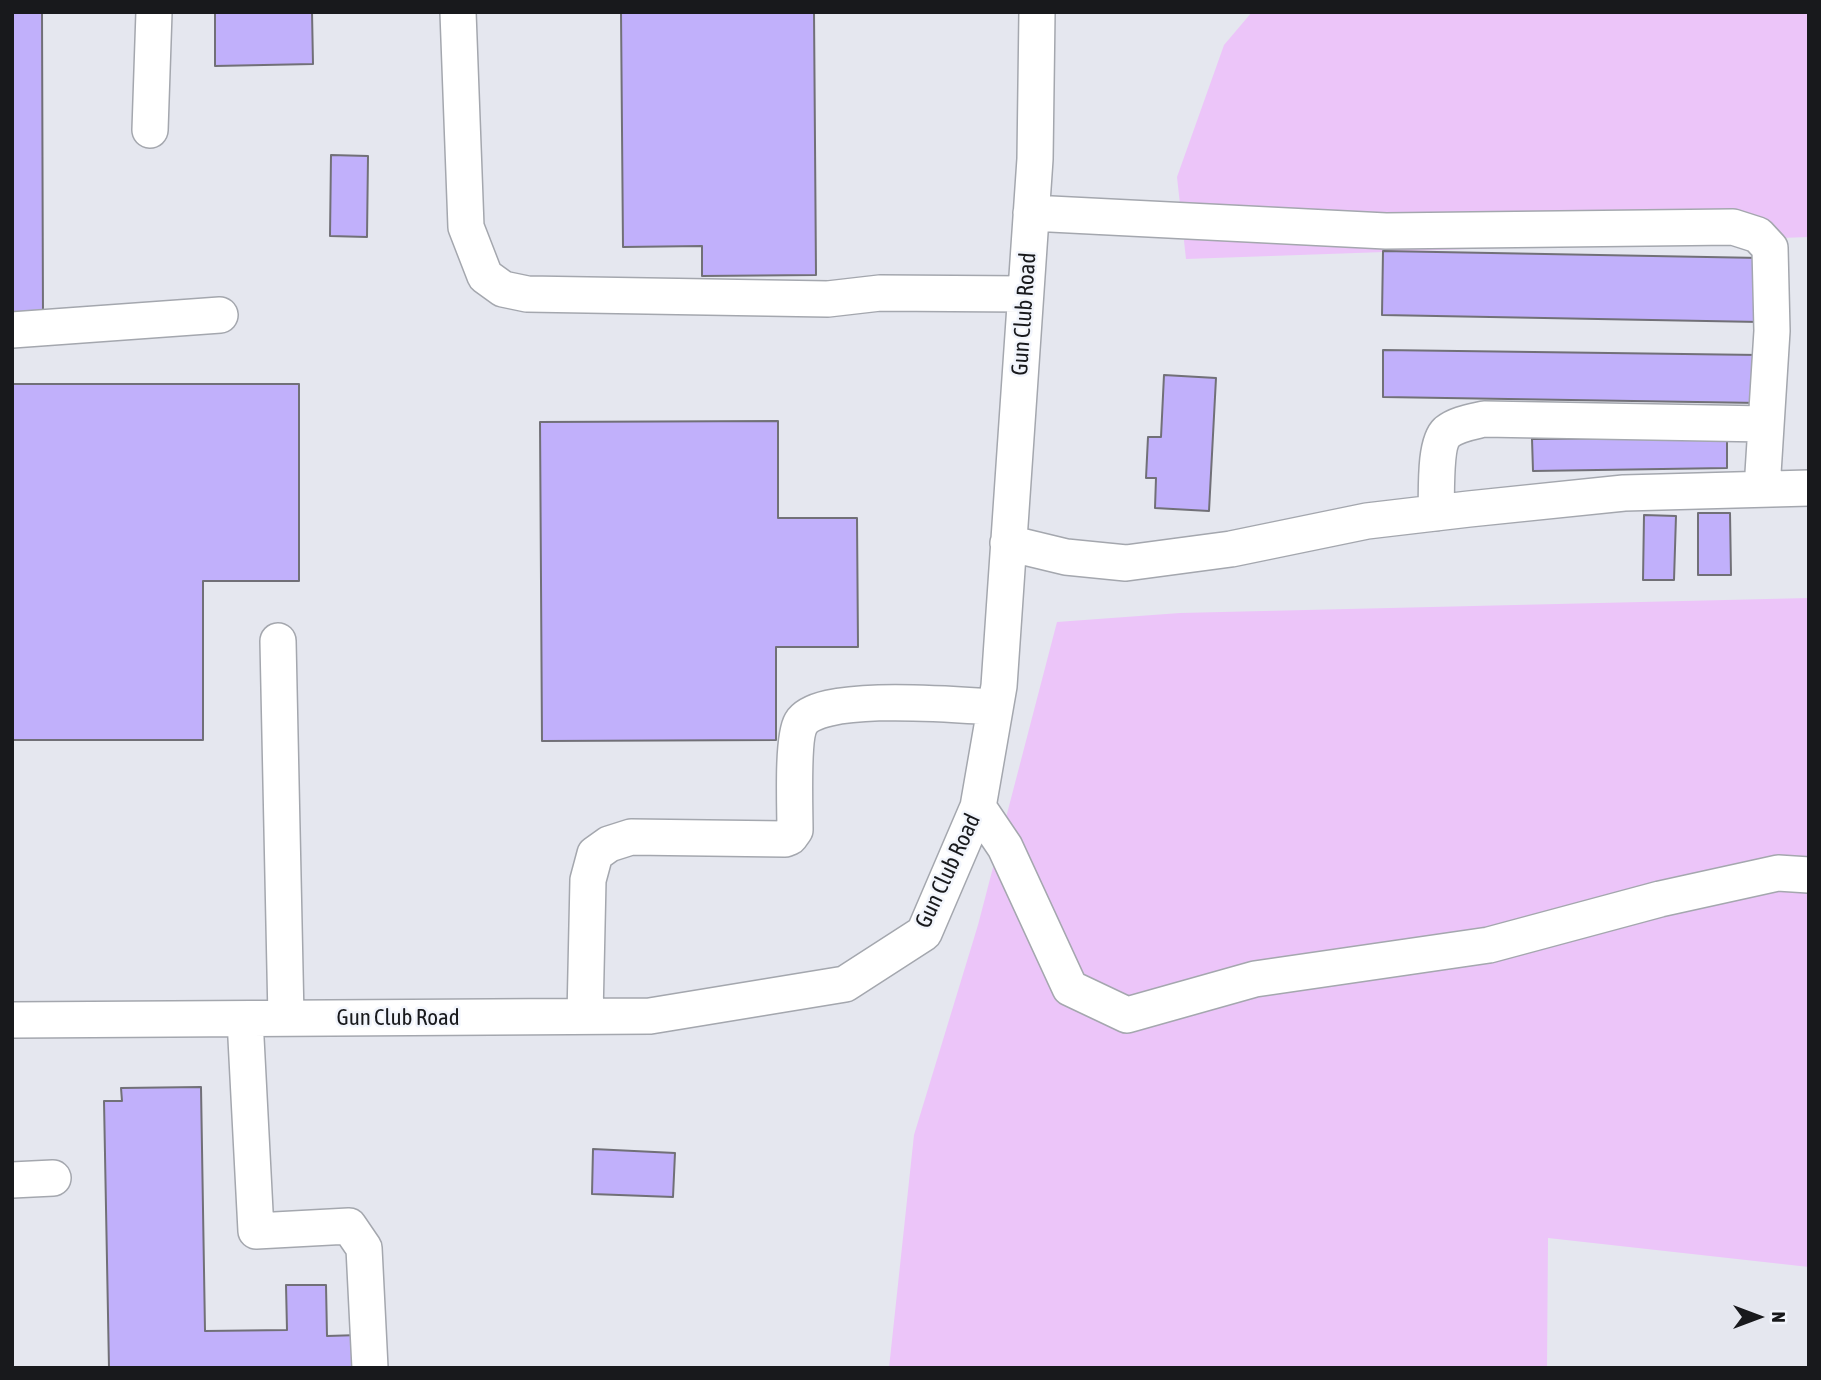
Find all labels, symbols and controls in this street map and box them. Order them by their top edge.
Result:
street label: Gun Club Road [1006,252,1042,376]
street label: Gun Club Road [909,809,987,933]
street label: Gun Club Road [336,1004,460,1032]
north arrow [1723,1282,1793,1352]
text: N [1768,1311,1790,1323]

